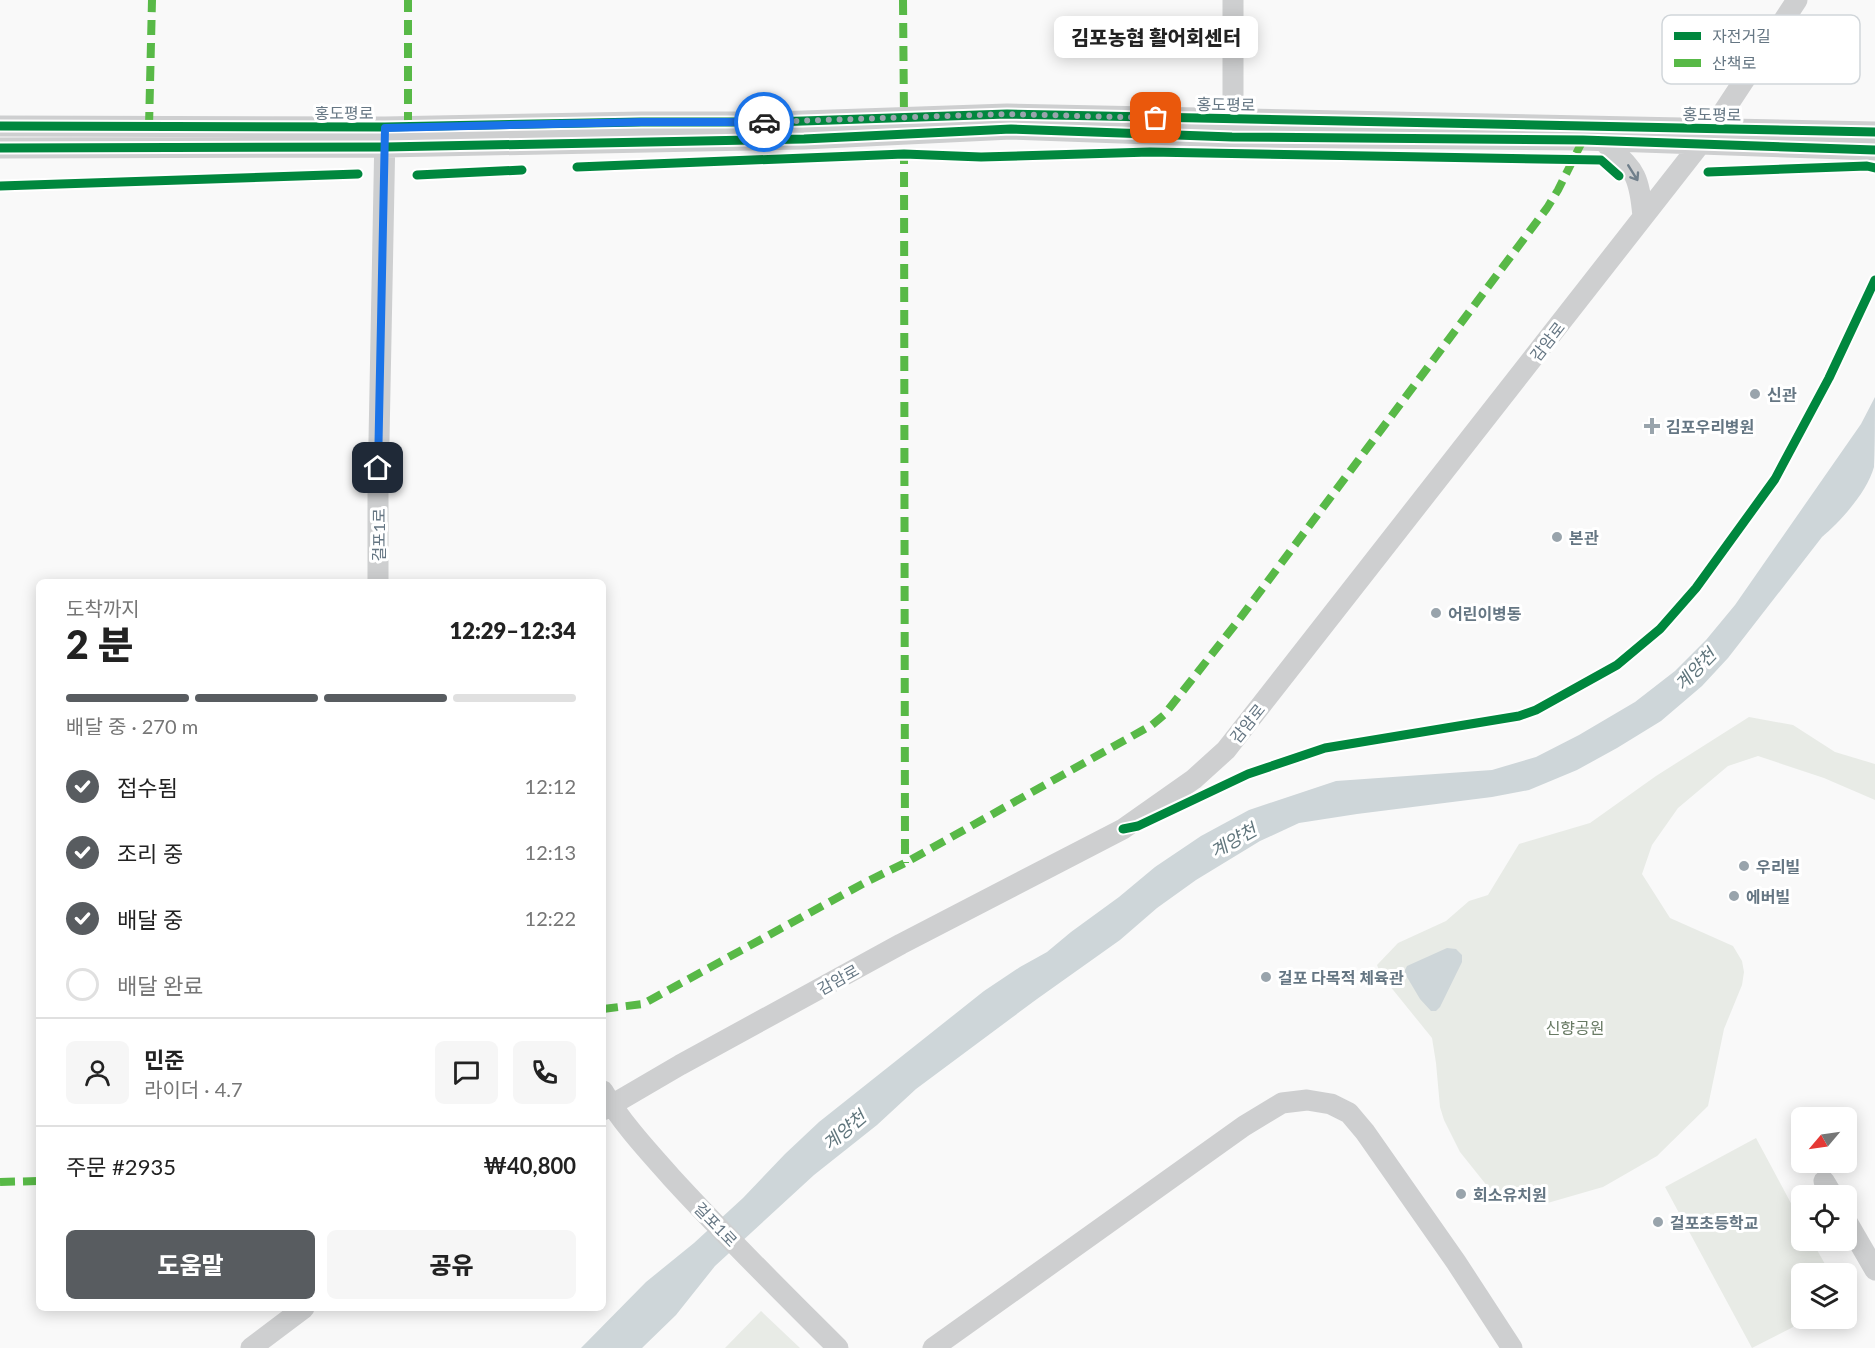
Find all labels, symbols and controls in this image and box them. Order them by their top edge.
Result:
legend [1662,15,1860,84]
callout: 김포농협 활어회센터 [1054,16,1258,58]
text: 김포농협 활어회센터 [1071,25,1241,49]
text: 자전거길 [1712,26,1771,45]
text: 산책로 [1712,53,1756,72]
courier [734,92,794,152]
pin [1130,92,1181,143]
street label: 홍도평로 [1196,94,1256,114]
icon: bag [1139,101,1172,134]
street label: 홍도평로 [315,103,374,122]
street label: 홍도평로 [1682,104,1742,124]
icon: car [748,106,781,139]
one-way arrow [1627,164,1639,181]
street label: 감암로 [1526,318,1568,364]
place label: 신관 [1767,385,1797,404]
marker: 신관 [1748,387,1762,401]
marker: 김포우리병원 [1643,417,1661,435]
place label: 김포우리병원 [1666,417,1754,436]
pin [352,442,403,493]
icon: home [361,451,394,484]
street label: 걸포1로 [369,508,388,562]
place label: 본관 [1569,528,1599,547]
marker: 본관 [1550,530,1564,544]
text: 도착까지 [66,596,140,620]
place label: 어린이병동 [1448,604,1522,623]
marker: 어린이병동 [1429,606,1443,620]
text: 12:29–12:34 [450,617,576,644]
text: 2 분 [66,621,134,667]
water label: 계양천 [1670,642,1722,695]
street label: 감암로 [1226,700,1268,746]
text: 배달 중 · 270 m [66,714,198,738]
icon: check [66,770,99,803]
text: 접수됨 [117,774,178,801]
text: 12:12 [525,774,576,798]
water label: 계양천 [1206,817,1262,862]
icon: check [66,836,99,869]
text: 조리 중 [117,840,183,867]
text: 12:13 [525,840,576,864]
place label: 우리빌 [1756,857,1800,876]
marker: 우리빌 [1737,859,1751,873]
place label: 에버빌 [1746,887,1790,906]
marker: 에버빌 [1727,889,1741,903]
icon: check [66,902,99,935]
text: 배달 중 [117,906,183,933]
text: 12:22 [525,906,576,930]
street label: 감암로 [814,960,862,998]
place label: 걸포 다목적 체육관 [1278,968,1404,987]
marker: 걸포 다목적 체육관 [1259,970,1273,984]
text: 배달 완료 [117,972,204,999]
park label: 신향공원 [1546,1018,1604,1037]
button: person [66,1041,129,1104]
button: chat [435,1041,498,1104]
button: phone [513,1041,576,1104]
text: 민준 [144,1046,184,1073]
text: 라이더 · 4.7 [144,1077,243,1101]
water label: 계양천 [818,1104,872,1154]
north arrow [1791,1107,1857,1173]
map controls [1791,1107,1857,1329]
text: ₩40,800 [483,1152,576,1179]
text: 주문 #2935 [66,1153,176,1180]
place label: 회소유치원 [1473,1185,1547,1204]
button: locate [1791,1185,1857,1251]
marker: 회소유치원 [1454,1187,1468,1201]
street label: 걸포1로 [691,1198,742,1250]
place label: 걸포초등학교 [1670,1213,1759,1232]
marker: 걸포초등학교 [1651,1215,1665,1229]
button: 도움말 [66,1230,315,1299]
button: 공유 [327,1230,576,1299]
button: layers [1791,1263,1857,1329]

